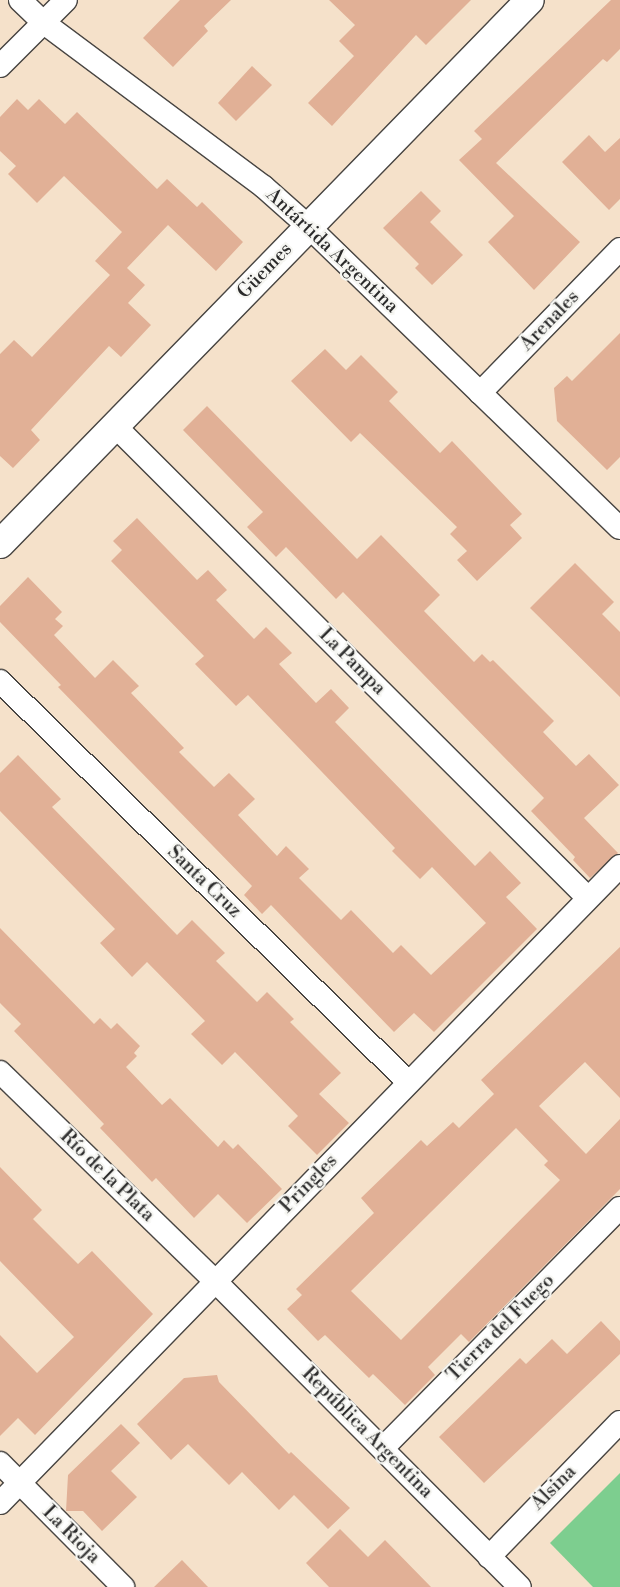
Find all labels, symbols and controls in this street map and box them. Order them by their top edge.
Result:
street label: Antártida Argentina [261,184,403,318]
street label: Güemes [233,238,297,304]
street label: Arenales [516,286,584,356]
street label: La Pampa [314,624,390,700]
street label: Santa Cruz [162,841,246,923]
street label: Río de la Plata [55,1125,159,1227]
street label: Pringles [276,1150,342,1218]
street label: Tierra del Fuego [443,1270,559,1386]
street label: República Argentina [297,1363,437,1503]
street label: Alsina [527,1461,581,1515]
street label: La Rioja [37,1501,105,1569]

